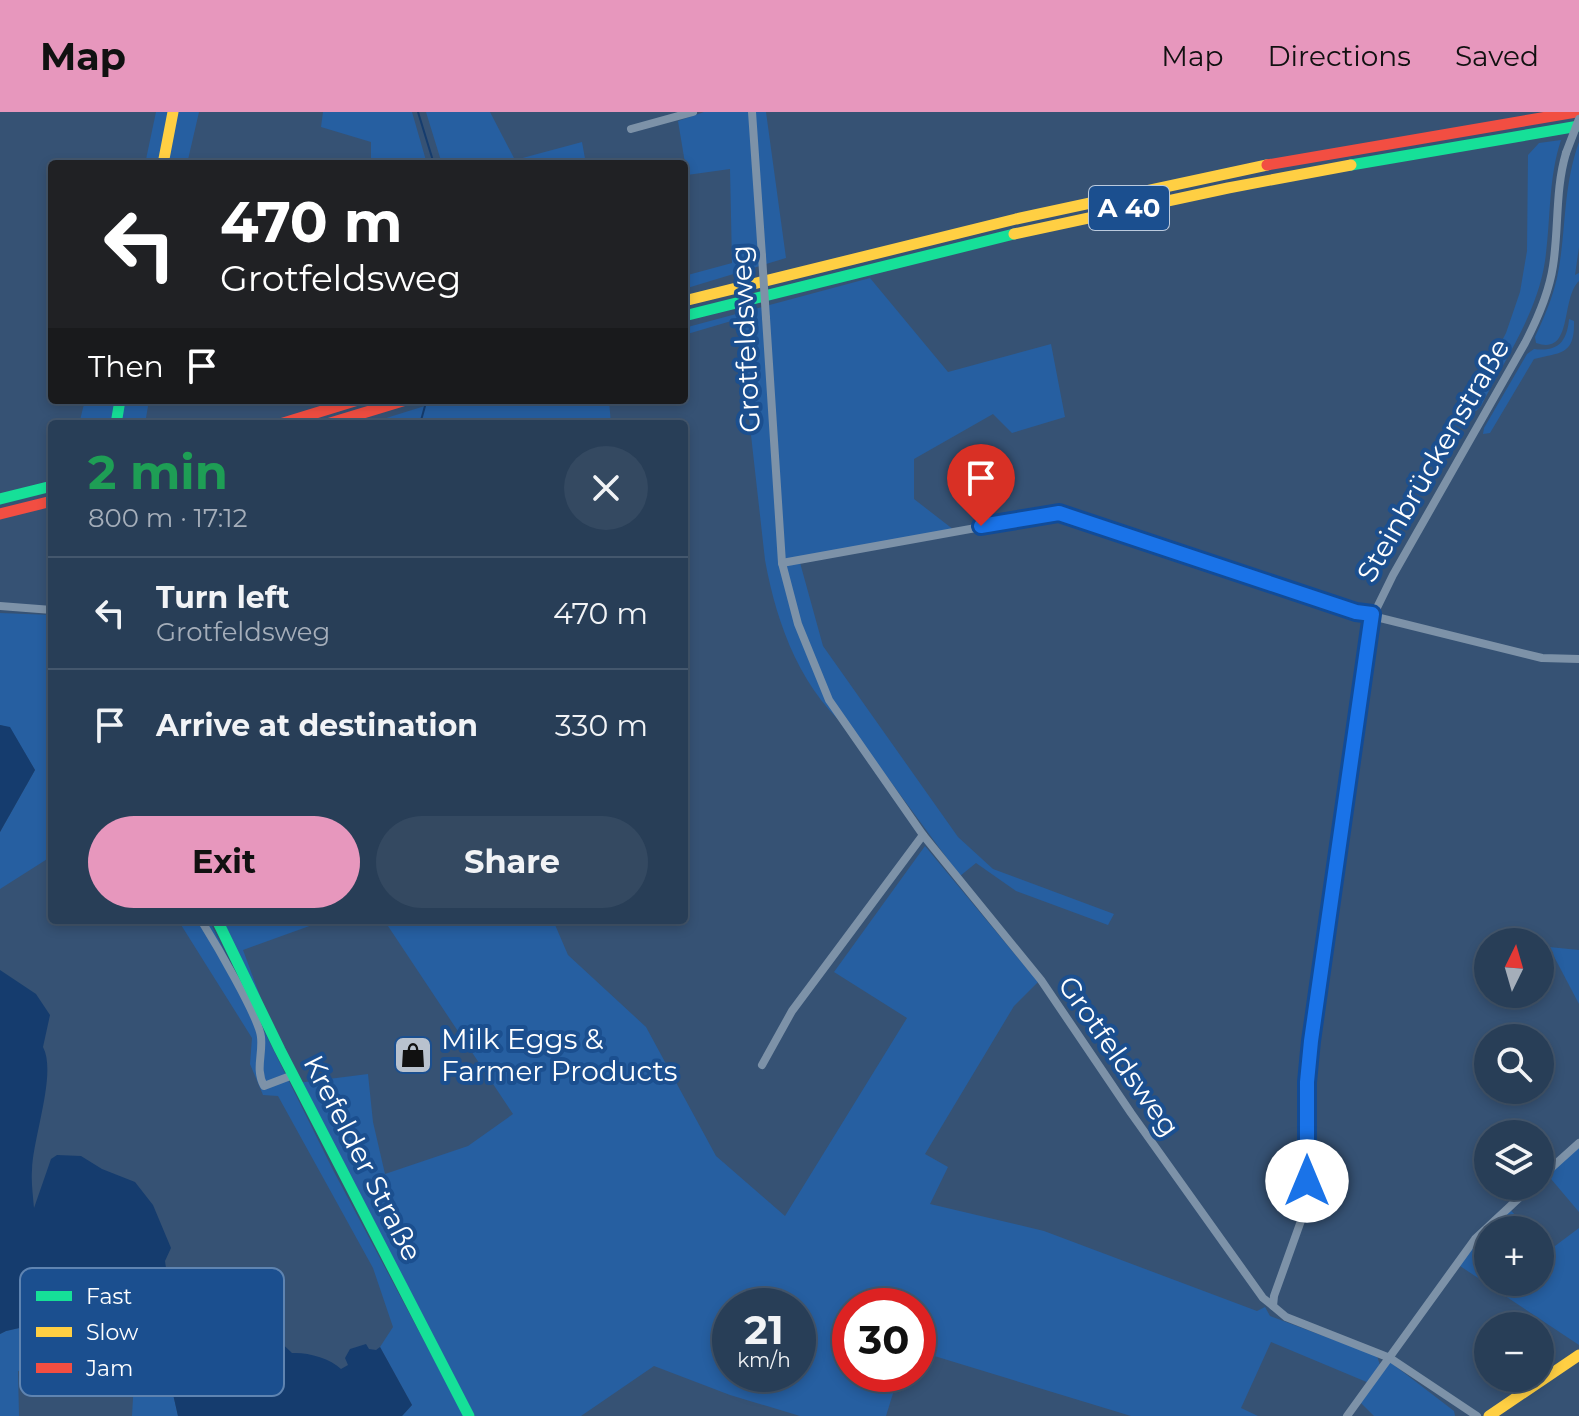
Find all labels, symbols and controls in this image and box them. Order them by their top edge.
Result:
text: Map [40,33,126,80]
text: Map [1161,39,1223,73]
text: Directions [1267,39,1411,73]
text: Saved [1455,39,1539,73]
road number: A 40 [1089,186,1169,230]
text: 470 m [220,188,402,256]
icon: left [88,192,192,296]
street label: Grotfeldsweg [723,244,767,434]
text: Grotfeldsweg [220,256,461,300]
street label: Steinbrückenstraße [1349,332,1517,588]
icon: arrive [180,344,224,388]
text: Then [88,348,164,385]
text: 2 min [88,443,228,501]
pin [947,444,1015,526]
button: close [564,446,648,530]
icon: arrive [959,456,1003,500]
text: 800 m · 17:12 [88,502,247,534]
text: Turn left [156,579,289,616]
icon: left [88,591,132,635]
text: 470 m [553,595,648,632]
text: Grotfeldsweg [156,616,330,648]
icon: arrive [88,703,132,747]
text: Arrive at destination [156,707,478,744]
text: 330 m [555,707,648,744]
button: Exit [88,816,360,908]
button: Share [376,816,648,908]
north arrow [1474,928,1554,1008]
map controls [1474,928,1554,1392]
street label: Grotfeldsweg [1051,969,1187,1143]
place label: Milk Eggs & Farmer Products [441,1022,678,1088]
button: search [1474,1024,1554,1104]
shop icon: Milk Eggs & Farmer Products [392,1034,434,1076]
street label: Krefelder Straße [296,1049,430,1267]
button: layers [1474,1120,1554,1200]
position arrow [1265,1139,1349,1223]
button: + [1474,1216,1554,1296]
legend [20,1268,284,1396]
text: Fast [86,1283,132,1310]
speed limit sign: 30 [832,1288,936,1392]
text: 21 [744,1305,784,1354]
button: − [1474,1312,1554,1392]
text: Slow [86,1319,139,1346]
text: km/h [737,1348,791,1372]
text: Jam [85,1355,133,1382]

